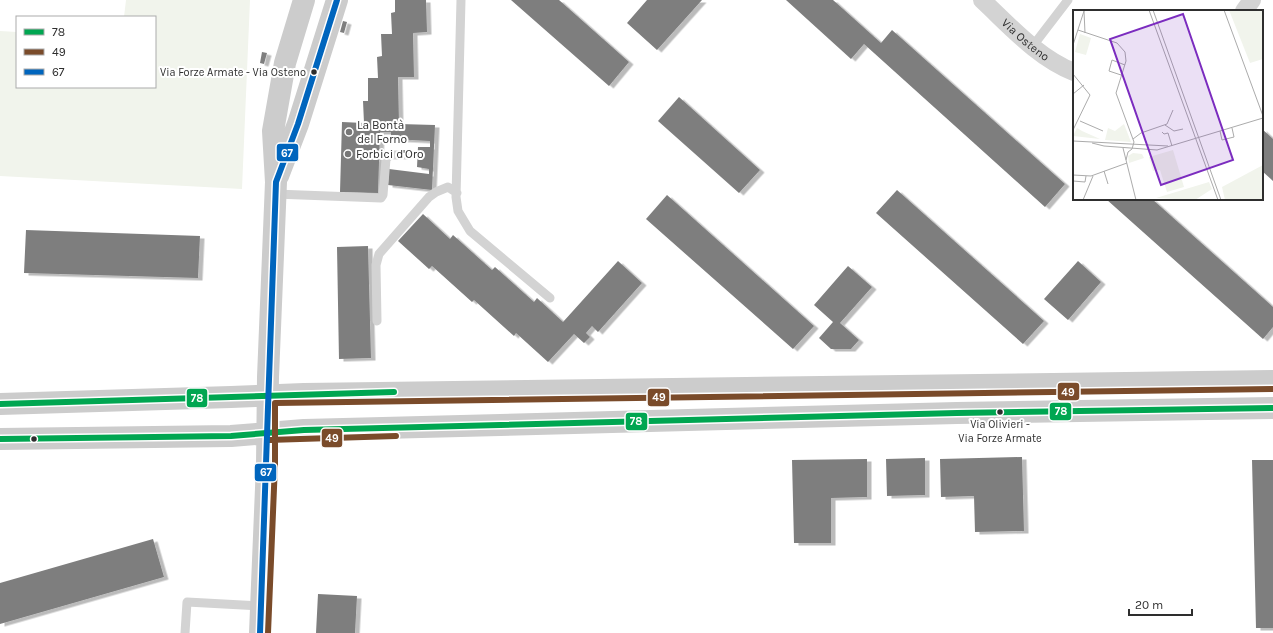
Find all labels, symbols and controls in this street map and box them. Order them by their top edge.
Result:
inset map [1073,10,1263,200]
legend [16,16,156,88]
street label: Via Osteno [999,16,1052,64]
text: 78 [52,25,65,39]
text: 49 [52,45,66,59]
text: 67 [52,65,65,79]
place label: Via Forze Armate - Via Osteno [160,66,306,79]
marker: Via Forze Armate - Via Osteno [309,67,319,77]
place label: La Bontà del Forno [357,118,407,146]
marker: La Bontà del Forno [344,127,354,137]
line badge: 67 [276,143,299,162]
text: 67 [281,147,294,160]
place label: Forbici d'Oro [356,147,424,161]
marker: Forbici d'Oro [343,149,353,159]
line badge: 49 [1057,382,1080,401]
text: 49 [1061,386,1075,399]
line badge: 78 [186,388,208,408]
line badge: 49 [647,388,670,407]
text: 49 [652,391,666,404]
text: 78 [191,392,203,405]
line badge: 78 [1049,402,1072,421]
text: 78 [1055,405,1067,418]
marker: Via Olivieri - Via Forze Armate [995,407,1005,417]
line badge: 78 [625,412,648,431]
text: 78 [630,415,642,428]
place label: Via Olivieri - Via Forze Armate [958,418,1042,445]
line badge: 49 [321,428,343,448]
text: 49 [325,432,339,445]
unlabelled marker [29,434,39,444]
line badge: 67 [254,463,277,482]
text: 67 [260,466,273,479]
scale bar [1129,591,1192,617]
text: 20 m [1135,598,1163,612]

